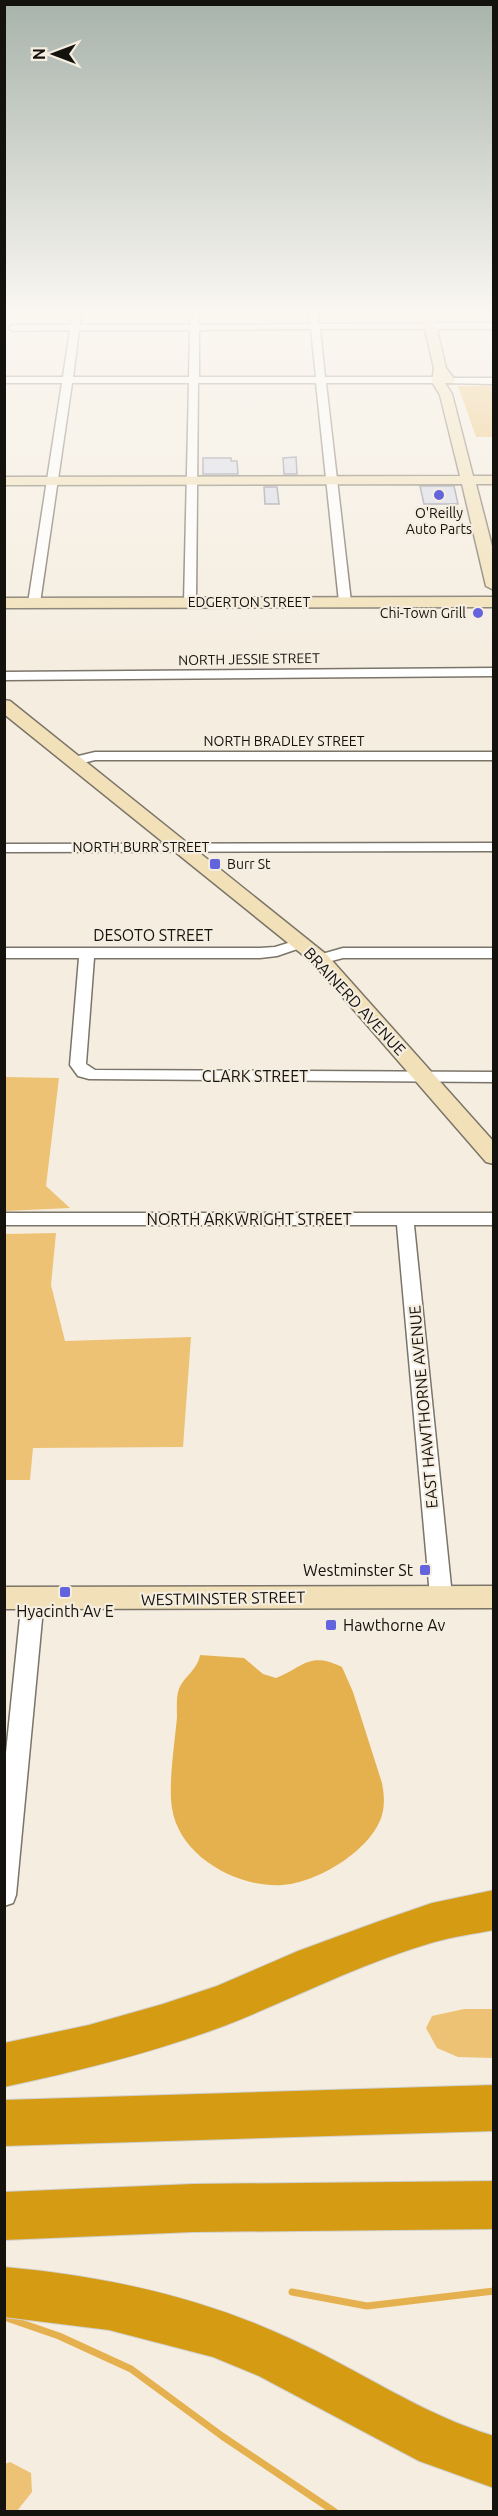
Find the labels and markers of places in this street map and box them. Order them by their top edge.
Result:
marker: O'Reilly Auto Parts [432,488,446,502]
place label: O'Reilly Auto Parts [406,505,472,537]
place label: Chi-Town Grill [380,605,466,621]
marker: Chi-Town Grill [471,606,485,620]
place label: Burr St [227,856,271,872]
marker: Burr St [208,857,222,871]
place label: Westminster St [303,1561,414,1579]
marker: Westminster St [418,1563,432,1577]
marker: Hyacinth Av E [58,1585,72,1599]
place label: Hyacinth Av E [16,1602,114,1620]
place label: Hawthorne Av [343,1616,445,1634]
marker: Hawthorne Av [324,1618,338,1632]

